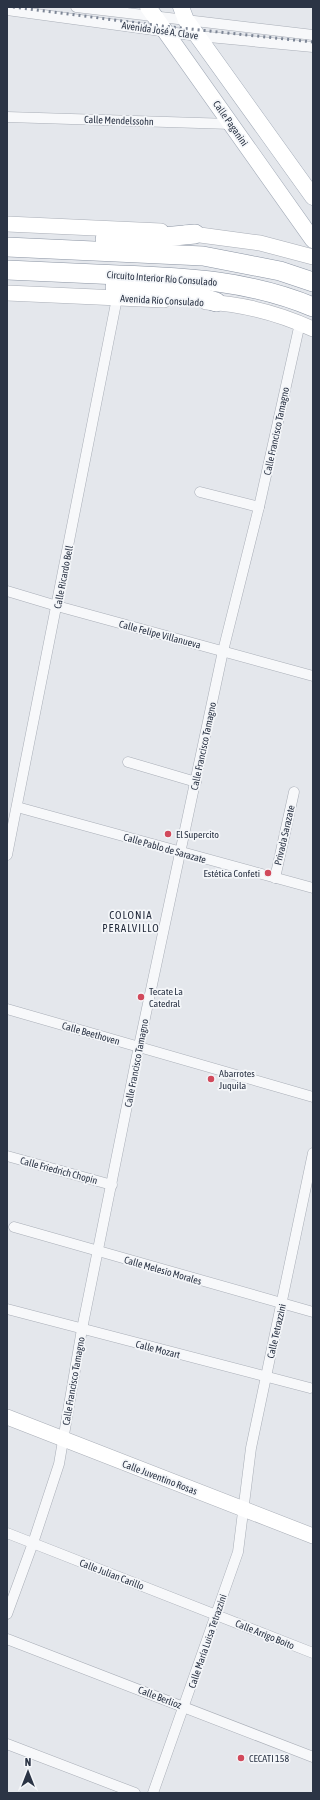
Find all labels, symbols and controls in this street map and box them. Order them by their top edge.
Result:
street label: Avenida José A. Clave [121,20,199,41]
street label: Calle Paganini [211,99,250,148]
street label: Calle Mendelssohn [84,114,154,127]
street label: Circuito Interior Río Consulado [106,269,218,288]
street label: Avenida Río Consulado [120,293,204,308]
street label: Calle Francisco Tamagno [262,386,291,476]
street label: Calle Ricardo Bell [52,544,75,610]
street label: Calle Felipe Villanueva [118,618,202,651]
street label: Calle Francisco Tamagno [189,701,218,791]
street label: Privada Sarazate [272,804,297,866]
marker: El Supercito [163,829,173,839]
place label: El Supercito [176,829,219,840]
street label: Calle Pablo de Sarazate [122,831,208,866]
place label: Estética Confeti [203,868,260,879]
marker: Estética Confeti [263,868,273,878]
district label: COLONIA PERALVILLO [102,909,160,934]
place label: Tecate La Catedral [149,986,183,1009]
marker: Tecate La Catedral [136,992,146,1002]
street label: Calle Francisco Tamagno [123,1018,151,1108]
street label: Calle Beethoven [61,1020,121,1047]
place label: Abarrotes Juquila [219,1068,255,1091]
marker: Abarrotes Juquila [206,1074,216,1084]
street label: Calle Friedrich Chopin [19,1155,99,1186]
street label: Calle Melesio Morales [123,1254,203,1287]
street label: Calle Tetrazzini [265,1303,288,1359]
street label: Calle Francisco Tamagno [60,1336,87,1426]
street label: Calle Mozart [134,1339,181,1360]
street label: Calle Juventino Rosas [121,1458,199,1497]
street label: Calle Julian Carillo [78,1557,146,1592]
street label: Calle María Luisa Tetrazzini [186,1593,229,1690]
street label: Calle Arrigo Boito [234,1618,296,1651]
street label: Calle Berlioz [137,1684,183,1711]
north arrow [8,1752,48,1792]
marker: CECATI 158 [236,1753,246,1763]
place label: CECATI 158 [249,1753,289,1764]
text: N [25,1756,31,1768]

